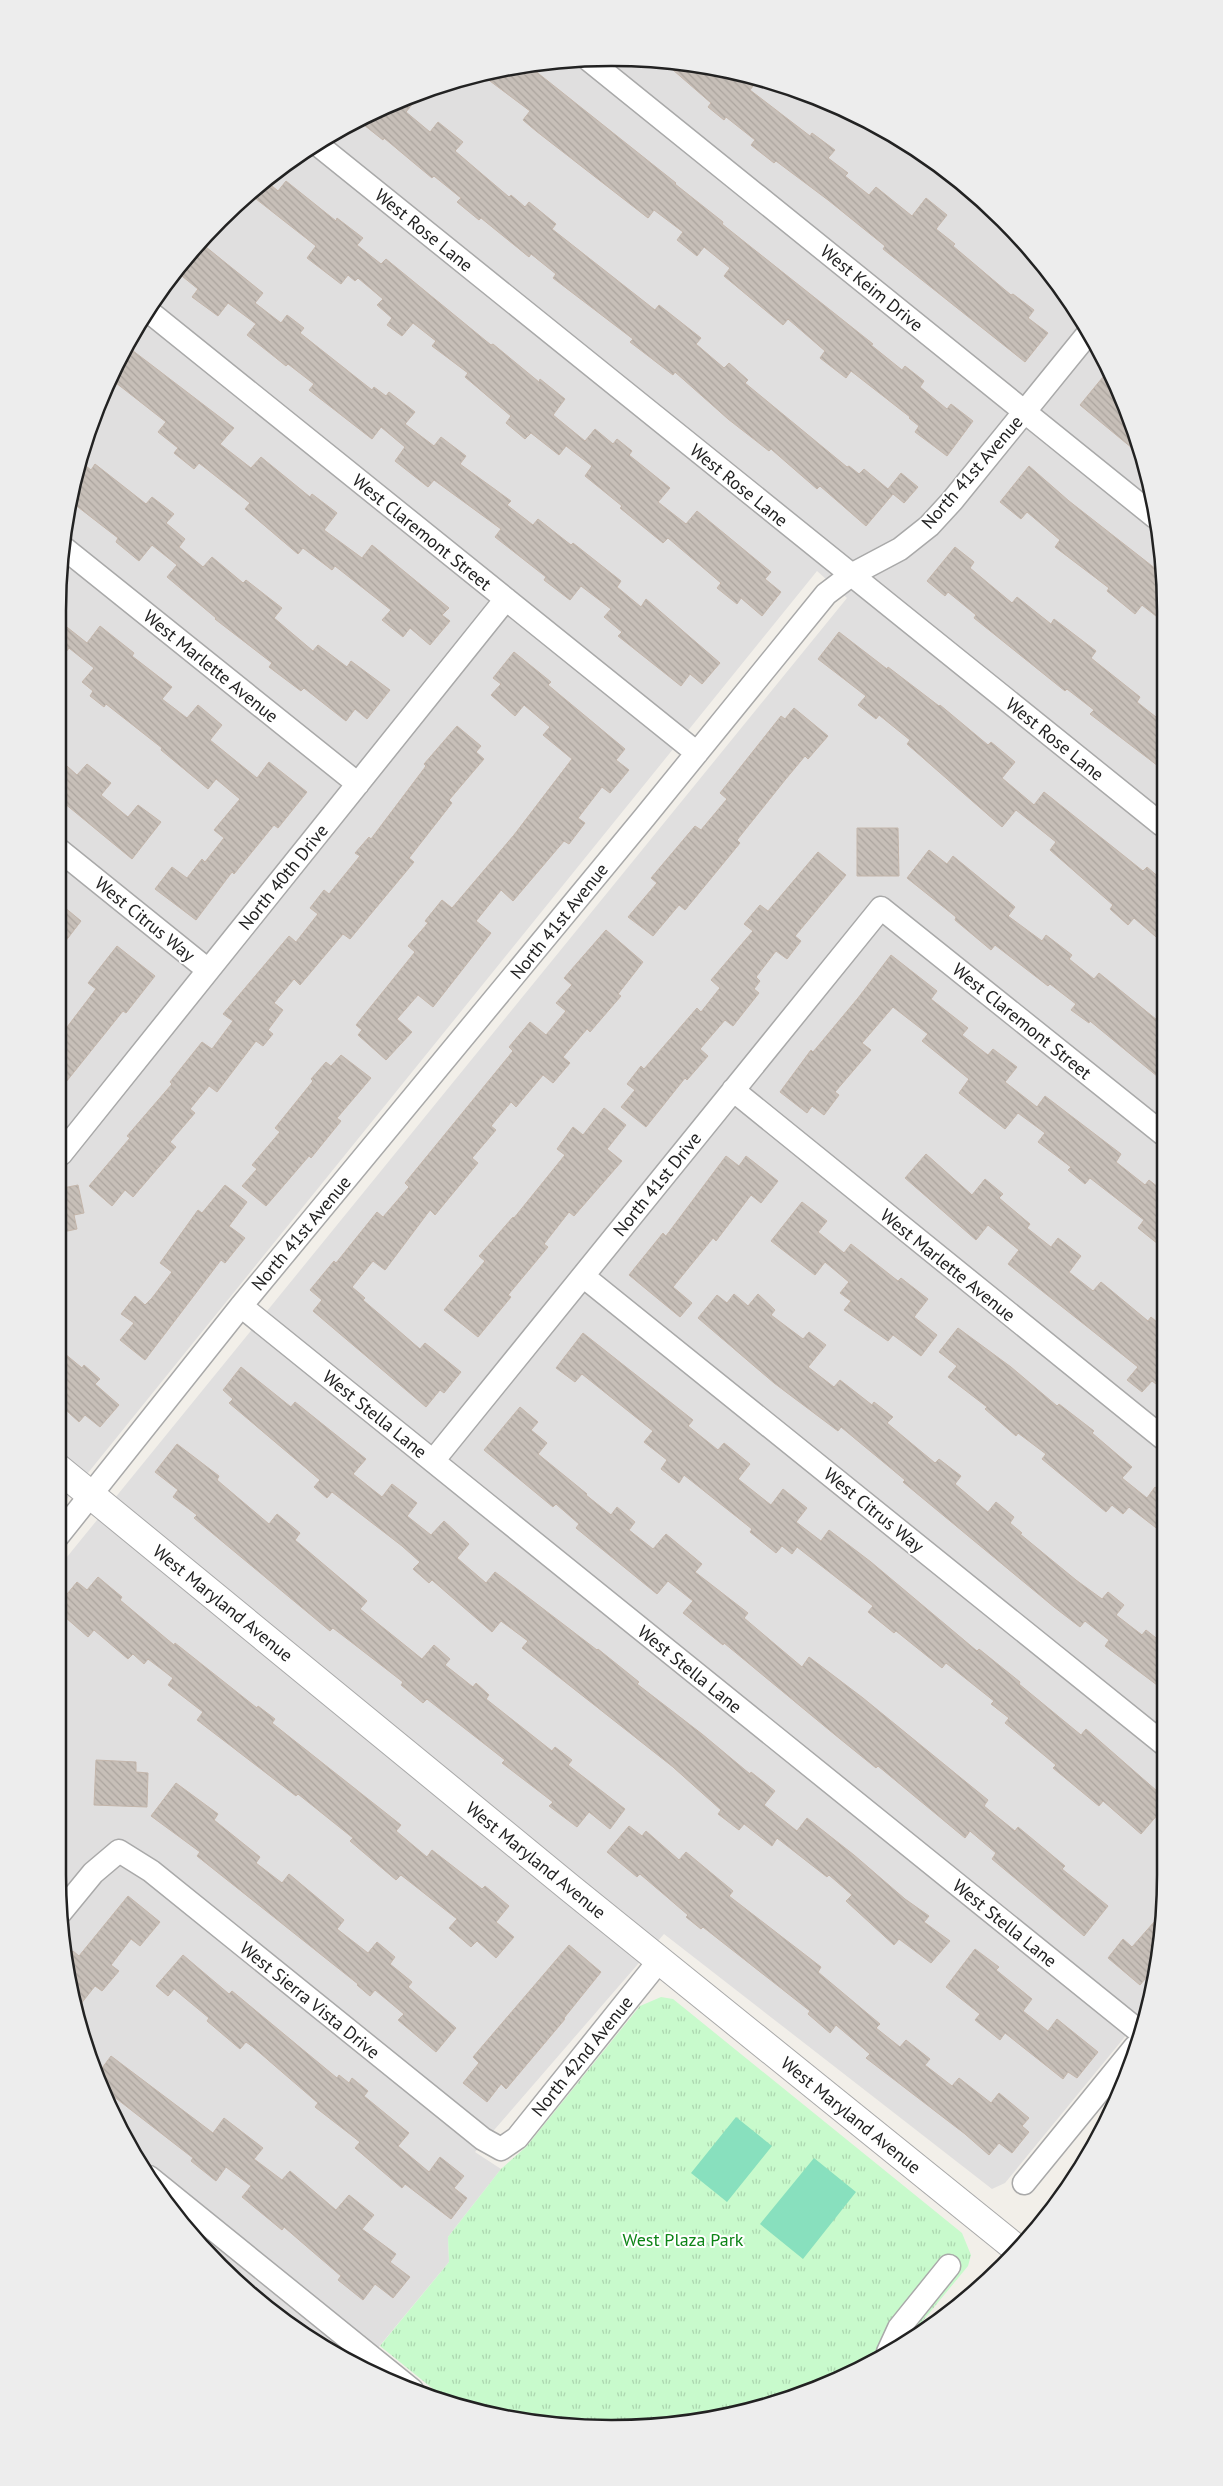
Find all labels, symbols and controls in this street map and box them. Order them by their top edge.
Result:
street label: West Rose Lane [370,183,478,277]
street label: West Keim Drive [816,240,928,336]
street label: North 41st Avenue [916,411,1028,533]
street label: West Rose Lane [685,438,793,532]
street label: West Claremont Street [348,469,496,595]
street label: West Marlette Avenue [139,604,283,728]
street label: West Rose Lane [1001,692,1109,786]
street label: North 40th Drive [233,819,333,935]
street label: North 41st Avenue [505,858,613,984]
street label: West Citrus Way [90,872,200,967]
street label: West Claremont Street [948,958,1096,1084]
street label: North 41st Drive [608,1127,706,1241]
street label: North 41st Avenue [246,1171,356,1295]
street label: West Marlette Avenue [876,1203,1020,1327]
street label: West Stella Lane [318,1365,432,1463]
street label: West Citrus Way [819,1463,929,1558]
street label: West Maryland Avenue [148,1539,298,1667]
street label: West Stella Lane [633,1620,747,1718]
street label: West Maryland Avenue [461,1796,611,1924]
street label: West Stella Lane [948,1874,1062,1972]
street label: West Sierra Vista Drive [235,1936,385,2064]
street label: North 42nd Avenue [526,1991,638,2121]
street label: West Maryland Avenue [776,2051,926,2179]
park label: West Plaza Park [623,2228,744,2251]

